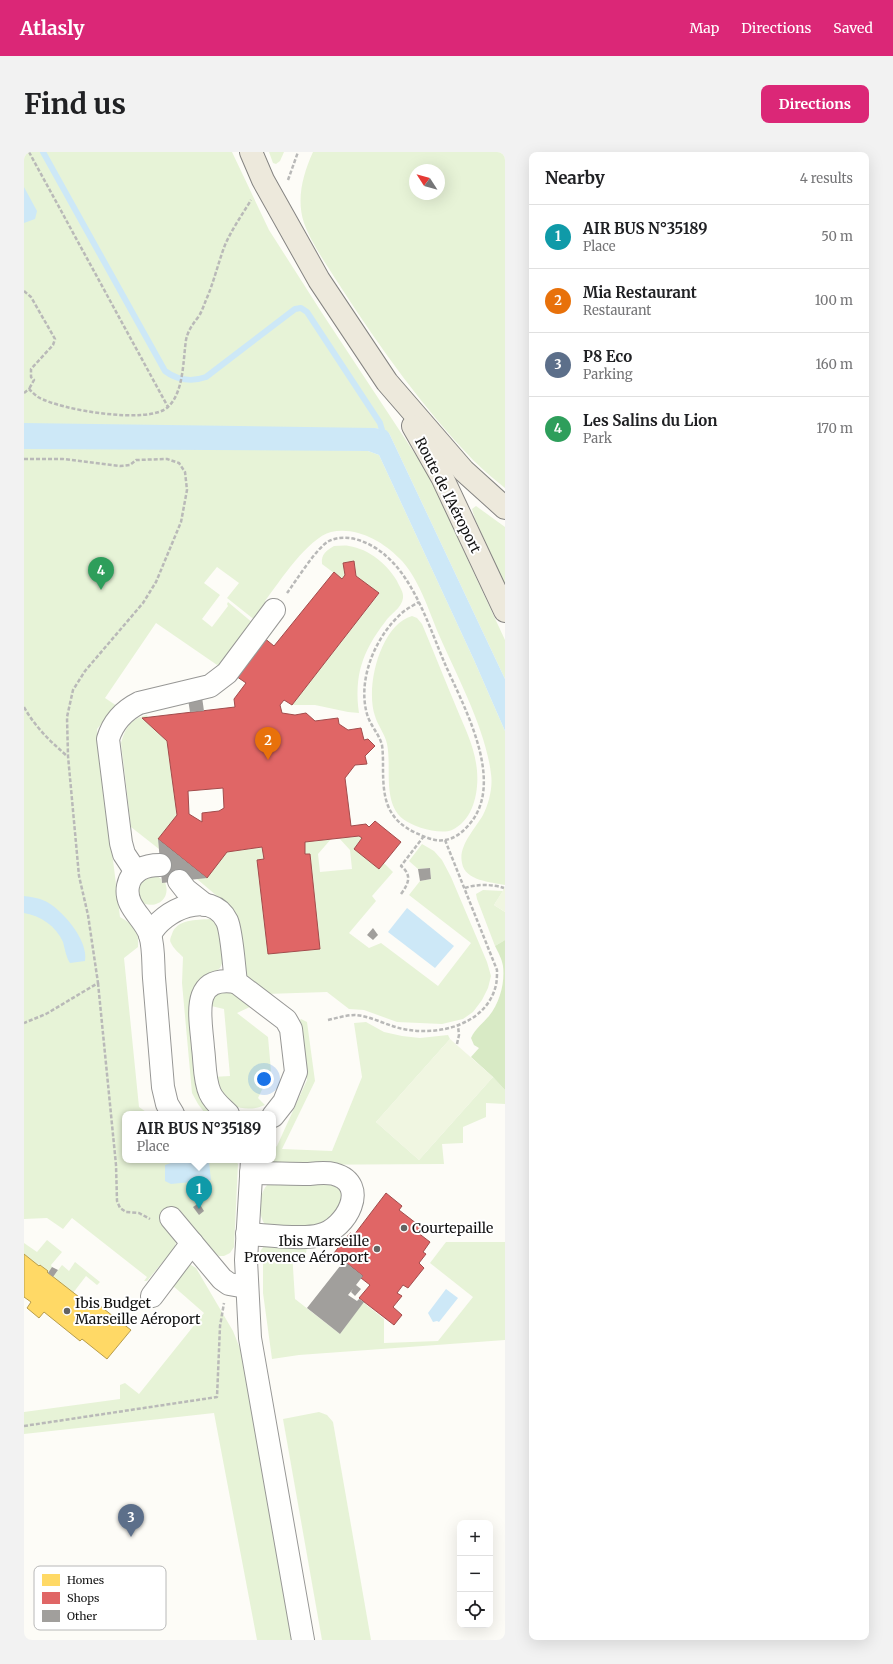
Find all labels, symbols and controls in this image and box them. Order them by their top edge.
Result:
text: Atlasly [20,16,84,40]
text: Map [689,19,719,37]
text: Directions [741,19,811,37]
text: Saved [833,19,873,37]
button: Directions [761,85,869,123]
text: Find us [24,86,126,122]
north arrow [409,164,445,200]
text: Nearby [545,167,605,189]
text: 4 results [800,170,853,187]
text: AIR BUS N°35189 [583,219,707,238]
text: 1 [555,228,561,245]
text: 50 m [821,228,853,245]
text: Place [583,238,616,255]
text: Mia Restaurant [583,283,697,302]
text: 2 [554,292,562,309]
text: 100 m [815,292,853,309]
text: Restaurant [583,302,651,319]
text: P8 Eco [583,347,632,366]
text: 3 [554,356,562,373]
text: 160 m [815,356,853,373]
text: Parking [583,366,633,383]
text: Les Salins du Lion [583,411,717,430]
text: 4 [554,420,562,437]
text: 170 m [816,420,853,437]
text: Park [583,430,612,447]
street label: Route de l'Aéroport [411,434,485,556]
pin: 4 [88,557,114,590]
pin: 2 [255,727,281,760]
your location [254,1069,274,1089]
popup [122,1111,276,1163]
text: AIR BUS N°35189 [137,1119,261,1138]
text: Place [137,1138,169,1155]
pin: 1 [186,1176,212,1209]
place label: Courtepaille [412,1219,493,1237]
marker: Courtepaille [399,1223,409,1233]
place label: Ibis Marseille Provence Aéroport [244,1232,370,1266]
marker: Ibis Marseille Provence Aéroport [372,1244,382,1254]
place label: Ibis Budget Marseille Aéroport [75,1294,201,1328]
marker: Ibis Budget Marseille Aéroport [62,1306,72,1316]
pin: 3 [118,1504,144,1537]
map controls [457,1520,493,1628]
button: + [457,1520,493,1556]
button: − [457,1556,493,1592]
legend [34,1566,166,1630]
text: Homes [67,1573,104,1587]
text: Shops [67,1591,99,1605]
button: locate [457,1592,493,1628]
text: Other [67,1609,97,1623]

